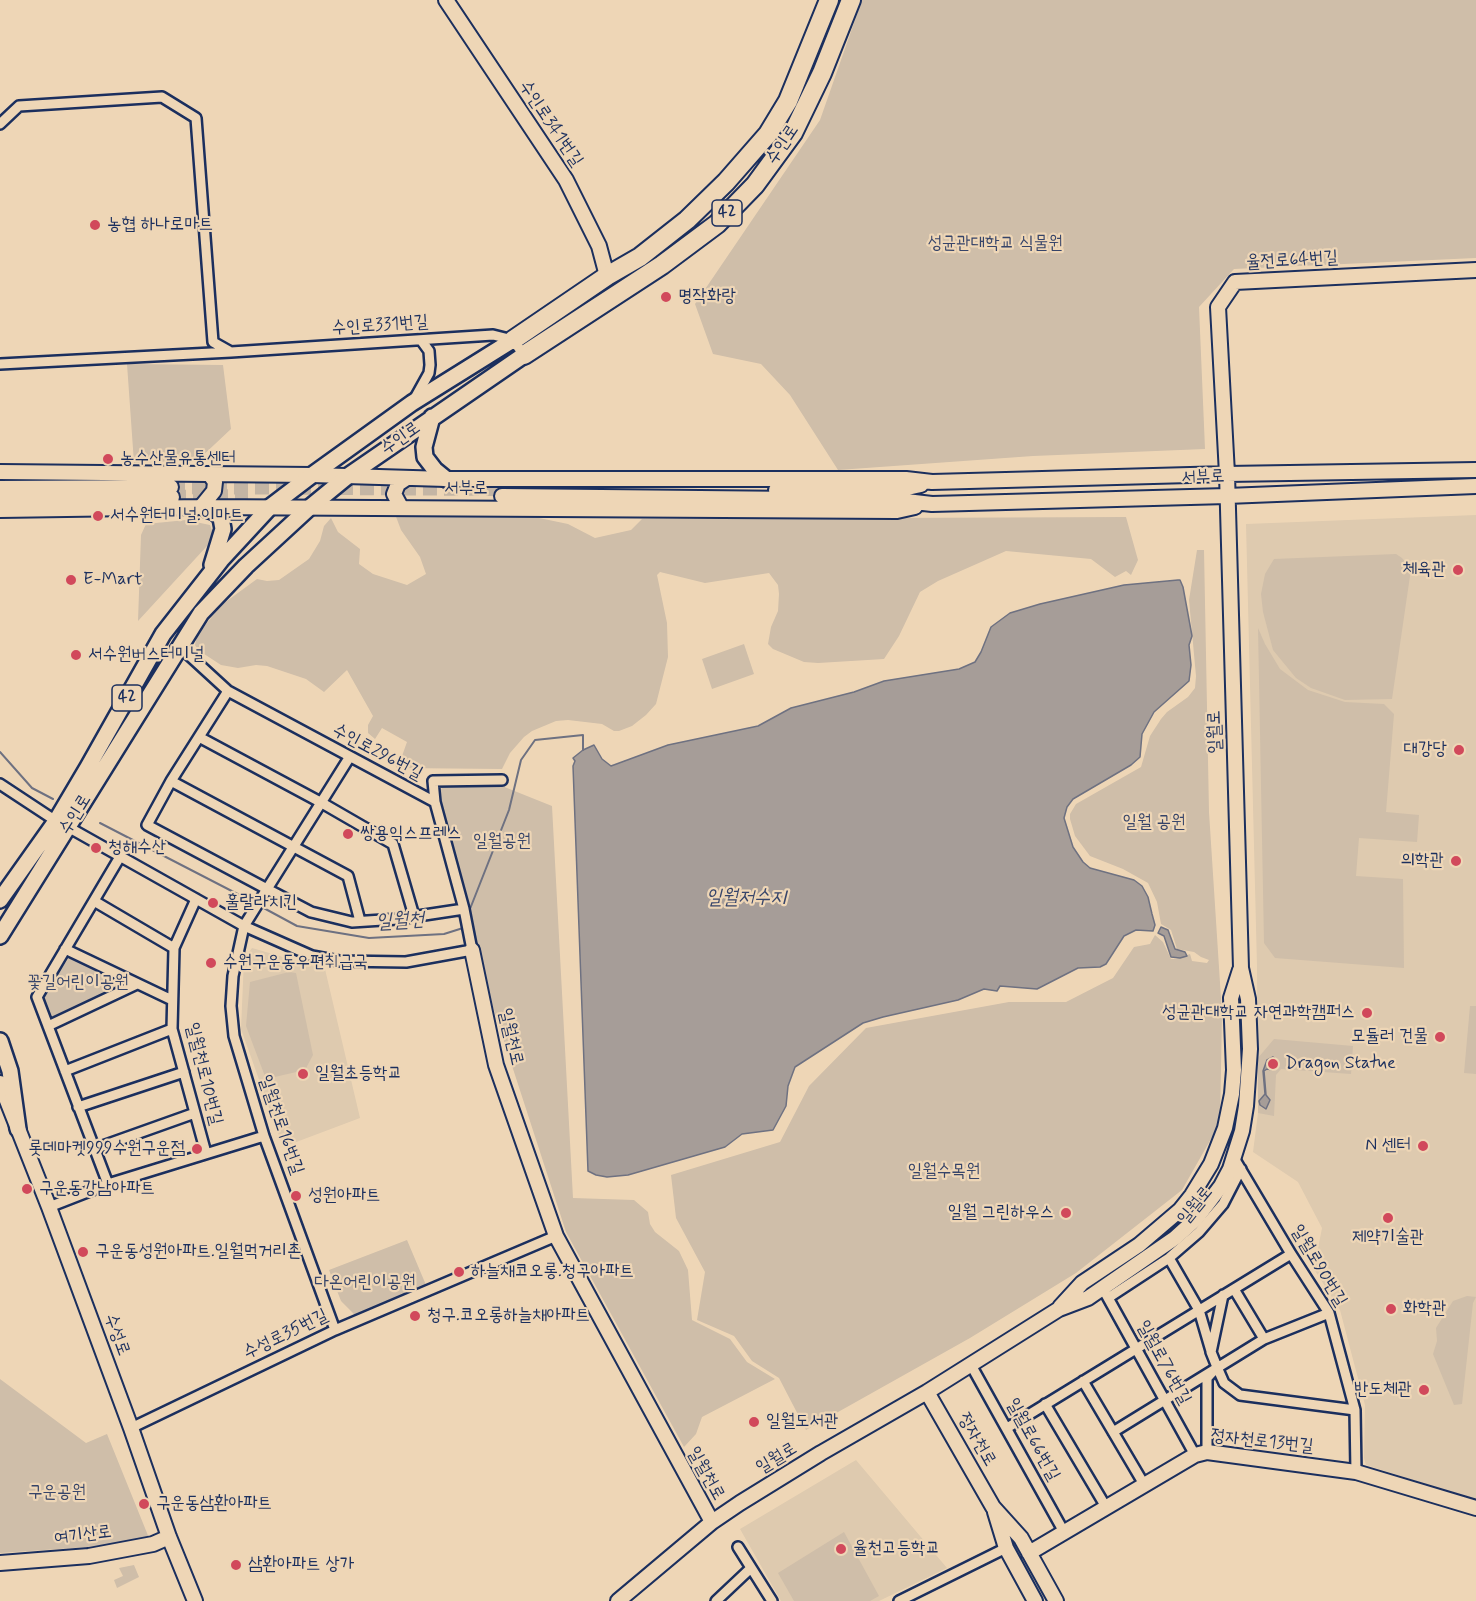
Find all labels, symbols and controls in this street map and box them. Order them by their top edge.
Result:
street label: 수인로341번길 [513,77,587,171]
street label: 수인로 [762,121,804,169]
road number: 42 [712,200,742,226]
place label: 농협 하나로마트 [107,214,213,236]
marker: 농협 하나로마트 [88,218,102,232]
park label: 성균관대학교 식물원 [927,233,1063,255]
street label: 율전로64번길 [1245,248,1339,274]
place label: 명작화랑 [678,286,736,308]
marker: 명작화랑 [659,290,673,304]
street label: 수인로331번길 [331,312,429,340]
street label: 수인로 [377,418,425,460]
place label: 농수산물유통센터 [120,448,236,470]
marker: 농수산물유통센터 [101,452,115,466]
street label: 서부로 [1181,466,1225,490]
street label: 서부로 [444,478,488,500]
place label: 서수원터미널.이마트 [110,505,244,527]
marker: 서수원터미널.이마트 [91,509,105,523]
place label: 체육관 [1403,559,1446,581]
marker: 체육관 [1451,563,1465,577]
place label: E-Mart [83,569,143,591]
marker: E-Mart [64,573,78,587]
place label: 서수원버스터미널 [88,644,204,666]
marker: 서수원버스터미널 [69,648,83,662]
road number: 42 [112,685,142,711]
street label: 일월로 [1204,710,1228,754]
street label: 수인로296번길 [328,720,426,786]
place label: 대강당 [1404,739,1447,761]
marker: 대강당 [1452,743,1466,757]
street label: 수인로 [55,791,97,839]
park label: 일월 공원 [1123,812,1185,834]
place label: 쌍용익스프레스 [360,823,461,845]
marker: 쌍용익스프레스 [341,827,355,841]
park label: 일월공원 [473,831,531,853]
place label: 청해수산 [108,837,166,859]
marker: 청해수산 [89,841,103,855]
place label: 의학관 [1401,850,1444,872]
marker: 의학관 [1449,854,1463,868]
water label: 일월저수지 [706,887,786,911]
place label: 훌랄라치킨 [225,892,297,914]
marker: 훌랄라치킨 [206,896,220,910]
water label: 일월천 [375,909,425,935]
place label: 수원구운동우편취급국 [223,952,368,974]
marker: 수원구운동우편취급국 [204,956,218,970]
park label: 꽃길어린이공원 [27,972,129,994]
place label: 성균관대학교 자연과학캠퍼스 [1162,1002,1355,1024]
street label: 일월천로 [493,1006,527,1068]
marker: 성균관대학교 자연과학캠퍼스 [1360,1006,1374,1020]
street label: 일월천로10번길 [180,1020,226,1128]
place label: 모듈러 건물 [1351,1026,1428,1048]
marker: 모듈러 건물 [1433,1030,1447,1044]
place label: Dragon Statue [1285,1053,1396,1075]
marker: Dragon Statue [1266,1057,1280,1071]
place label: 일월초등학교 [315,1063,402,1085]
marker: 일월초등학교 [296,1067,310,1081]
street label: 일월천로16번길 [253,1072,307,1178]
place label: N 센터 [1365,1135,1411,1157]
place label: 롯데마켓999수원구운점 [28,1138,185,1160]
marker: N 센터 [1416,1139,1430,1153]
marker: 롯데마켓999수원구운점 [190,1142,204,1156]
park label: 일월수목원 [908,1161,980,1183]
place label: 구운동강남아파트 [39,1178,155,1200]
marker: 구운동강남아파트 [20,1182,34,1196]
street label: 일월로 [1174,1182,1218,1230]
place label: 성원아파트 [308,1185,380,1207]
marker: 성원아파트 [289,1189,303,1203]
place label: 일월 그린하우스 [948,1202,1054,1224]
marker: 일월 그린하우스 [1059,1206,1073,1220]
marker: 제약기술관 [1381,1211,1395,1225]
street label: 일월로90번길 [1285,1221,1351,1311]
place label: 제약기술관 [1352,1227,1424,1249]
place label: 구운동성원아파트.일월먹거리촌 [95,1241,302,1263]
marker: 구운동성원아파트.일월먹거리촌 [76,1245,90,1259]
place label: 하늘채코오롱.청구아파트 [471,1261,634,1283]
marker: 하늘채코오롱.청구아파트 [452,1265,466,1279]
park label: 다온어린이공원 [314,1272,416,1294]
place label: 화학관 [1403,1298,1446,1320]
marker: 화학관 [1384,1302,1398,1316]
street label: 수성로35번길 [240,1305,332,1365]
place label: 청구.코오롱하늘채아파트 [427,1305,590,1327]
marker: 청구.코오롱하늘채아파트 [408,1309,422,1323]
street label: 수성로 [98,1311,134,1359]
street label: 일월로76번길 [1131,1317,1195,1409]
place label: 반도체관 [1354,1379,1412,1401]
marker: 반도체관 [1417,1383,1431,1397]
street label: 일월로66번길 [1001,1395,1063,1485]
street label: 정자천로 [952,1410,1000,1470]
place label: 일월도서관 [766,1411,838,1433]
marker: 일월도서관 [747,1415,761,1429]
street label: 정자천로13번길 [1210,1426,1314,1458]
street label: 일월로 [753,1439,801,1479]
street label: 일월천로 [682,1443,728,1505]
park label: 구운공원 [28,1482,86,1504]
place label: 구운동삼환아파트 [156,1493,272,1515]
marker: 구운동삼환아파트 [137,1497,151,1511]
street label: 여기산로 [53,1522,113,1550]
place label: 율천고등학교 [853,1538,940,1560]
marker: 율천고등학교 [834,1542,848,1556]
place label: 삼환아파트 상가 [248,1554,354,1576]
marker: 삼환아파트 상가 [229,1558,243,1572]

